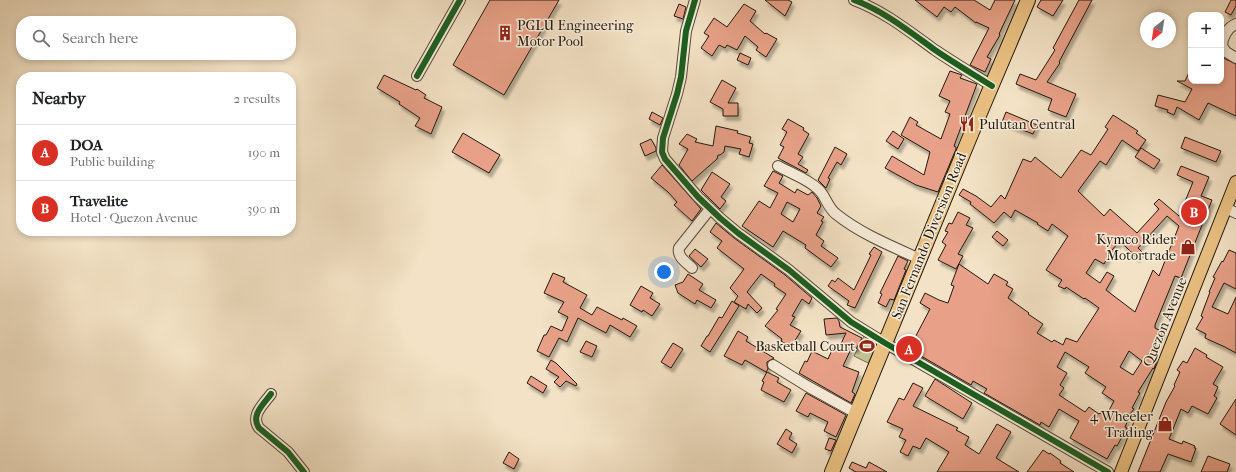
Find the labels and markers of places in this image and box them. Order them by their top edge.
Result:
place label: PGLU Engineering Motor Pool [517,17,634,50]
building icon: PGLU Engineering Motor Pool [496,24,514,42]
restaurant icon: Pulutan Central [958,115,976,133]
place label: Pulutan Central [979,116,1075,133]
pin: B [1181,197,1207,227]
place label: Kymco Rider Motortrade [1096,231,1176,264]
shop icon: Kymco Rider Motortrade [1179,238,1197,256]
pin: A [896,334,922,364]
sports icon: Basketball Court [858,337,876,355]
place label: Basketball Court [755,338,855,355]
place label: 4 Wheeler Trading [1090,408,1154,441]
shop icon: 4 Wheeler Trading [1156,415,1174,433]

